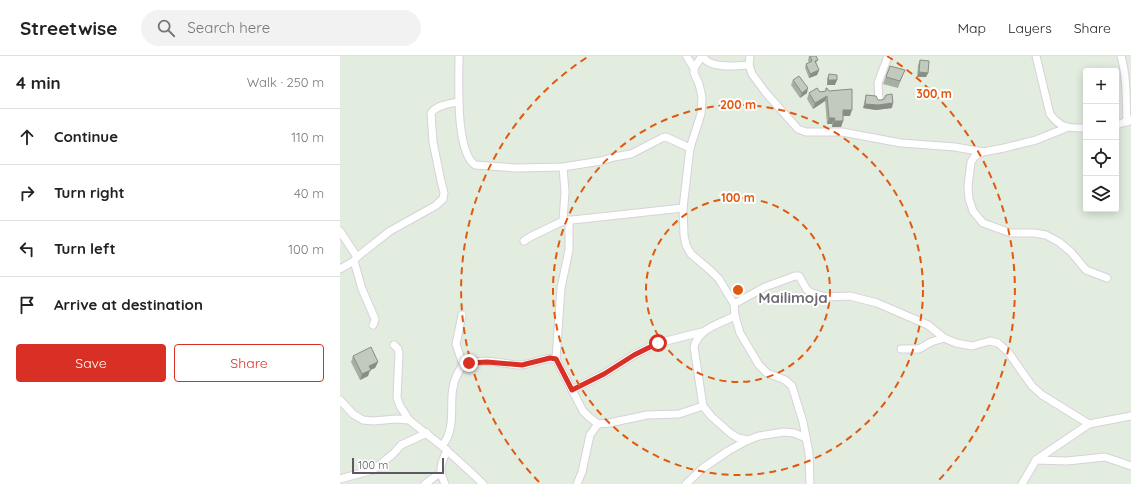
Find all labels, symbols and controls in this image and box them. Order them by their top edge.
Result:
search box [141,10,421,46]
text: Streetwise [20,16,117,40]
icon: search [155,17,177,39]
text: Search here [187,18,270,37]
text: Map [957,19,986,37]
text: Layers [1008,19,1052,37]
text: Share [1074,19,1111,37]
map controls [1083,68,1119,212]
button: + [1083,68,1119,104]
text: 4 min [16,72,61,93]
text: Walk · 250 m [247,74,324,90]
text: 300 m [916,86,952,101]
text: 200 m [720,97,756,112]
button: − [1083,104,1119,140]
icon: ahead [16,126,38,148]
text: Continue [54,127,118,146]
text: 110 m [291,129,324,145]
button: locate [1083,140,1119,176]
button: layers [1083,176,1119,212]
icon: right [16,182,38,204]
text: Turn right [54,183,125,202]
text: 40 m [294,185,324,201]
text: 100 m [721,190,755,205]
icon: left [16,238,38,260]
text: Turn left [54,239,116,258]
text: 100 m [288,241,324,257]
centre of rings [731,283,745,297]
district label: Mailimoja [758,288,828,307]
icon: arrive [16,294,38,316]
text: Arrive at destination [54,295,203,314]
route start [649,334,667,352]
button: Save [16,344,166,382]
button: Share [174,344,324,382]
route end [460,354,478,372]
scale bar [352,456,444,475]
text: 100 m [358,458,388,472]

